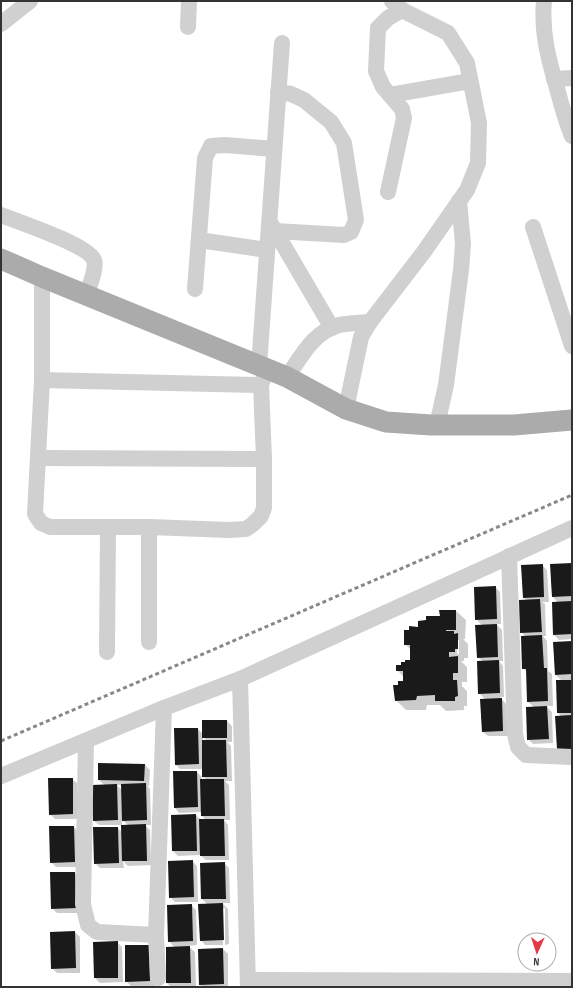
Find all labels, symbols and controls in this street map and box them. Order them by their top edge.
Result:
north arrow [517,932,557,972]
text: N [533,955,540,968]

